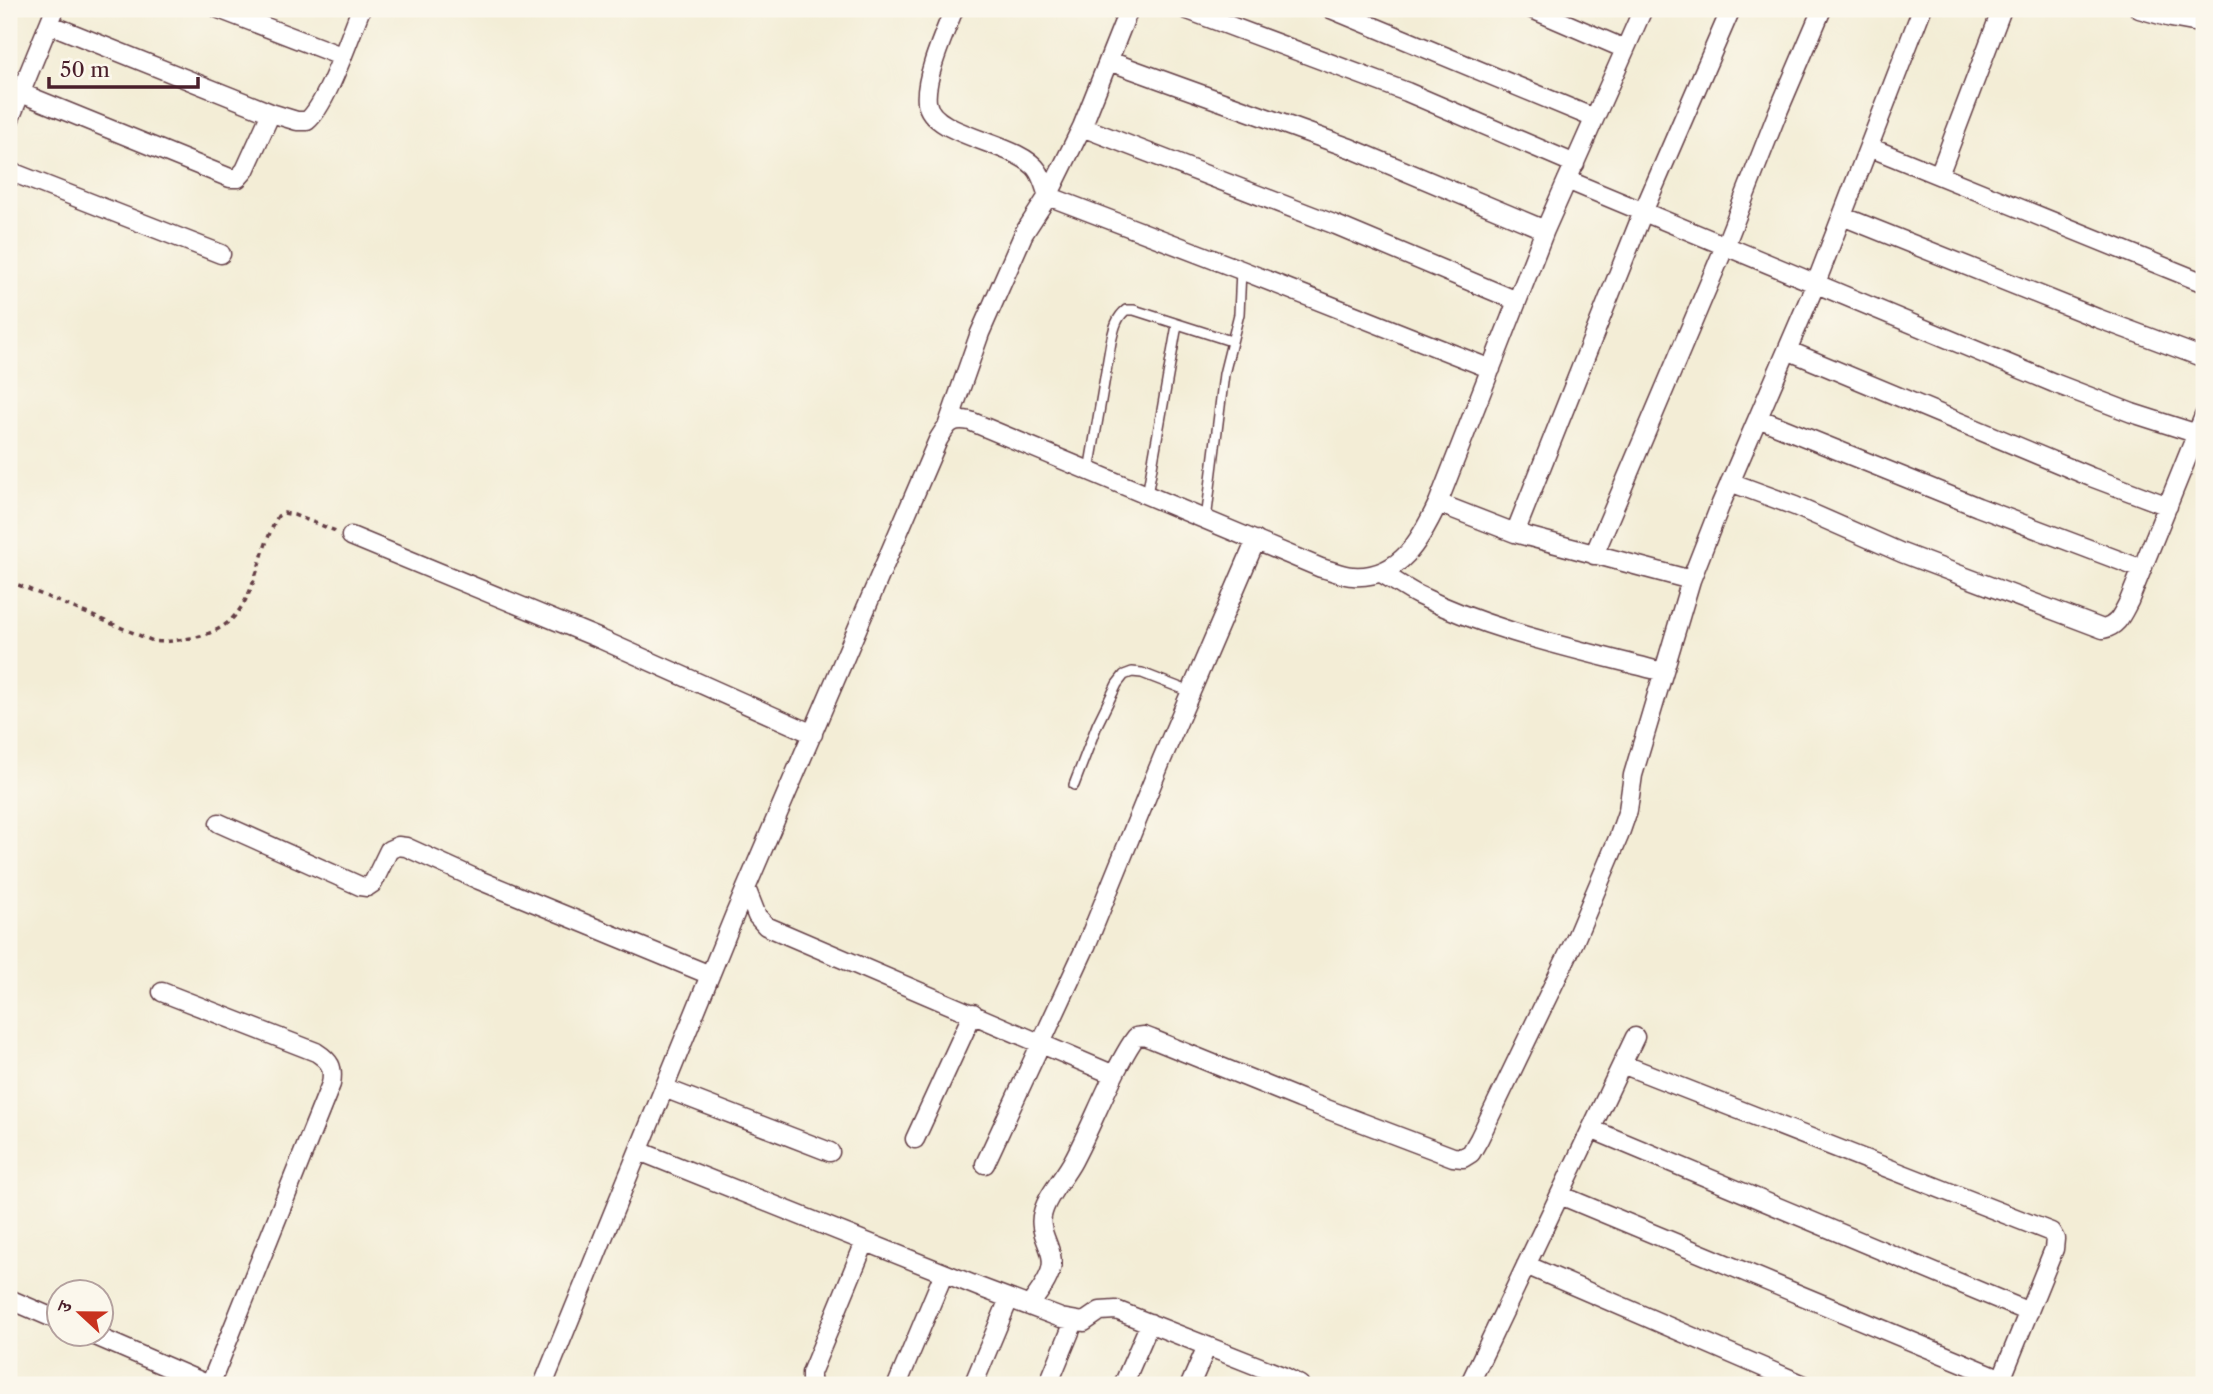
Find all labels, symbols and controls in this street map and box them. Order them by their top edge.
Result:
scale bar [49,46,198,90]
text: 50 m [60,57,110,82]
north arrow [46,1278,116,1348]
text: उ [51,1297,78,1317]

